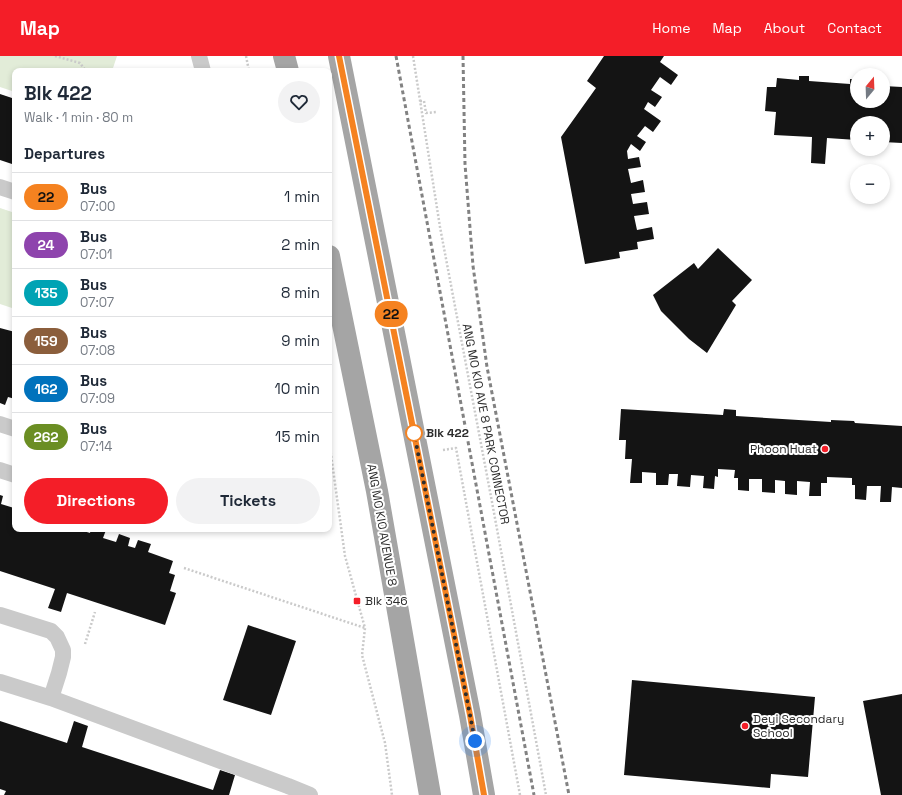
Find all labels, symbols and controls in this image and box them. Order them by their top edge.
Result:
text: Map [20,16,60,41]
text: Home [652,19,690,37]
text: Map [712,19,742,37]
text: About [764,19,805,37]
text: Contact [827,19,882,37]
north arrow [850,68,890,108]
map controls [850,68,890,204]
text: Blk 422 [24,81,92,106]
button: heart [278,81,320,123]
text: Walk · 1 min · 80 m [24,109,133,126]
button: + [850,116,890,156]
text: Departures [24,144,105,163]
button: − [850,164,890,204]
text: Bus [80,179,107,198]
text: 1 min [284,187,320,206]
text: 22 [38,188,54,206]
text: 07:00 [80,198,115,215]
text: Bus [80,227,107,246]
text: 2 min [281,235,320,254]
text: 24 [38,236,55,254]
text: 07:01 [80,246,113,263]
text: Bus [80,275,107,294]
text: 8 min [281,283,320,302]
text: 135 [34,284,58,302]
text: 07:07 [80,294,114,311]
line badge: 22 [373,301,409,327]
text: 22 [383,305,399,323]
street label: ANG MO KIO AVE 8 PARK CONNECTOR [459,322,513,526]
text: Bus [80,323,107,342]
text: 9 min [281,331,320,350]
text: 159 [34,332,58,350]
text: 07:08 [80,342,115,359]
text: Bus [80,371,107,390]
text: 10 min [274,379,320,398]
text: 162 [34,380,58,398]
text: 07:09 [80,390,115,407]
text: Bus [80,419,107,438]
marker: Blk 422 [405,424,423,442]
place label: Blk 422 [426,425,469,441]
text: 15 min [275,427,320,446]
text: 262 [33,428,59,446]
text: 07:14 [80,438,112,455]
place label: Phoon Huat [750,441,817,457]
marker: Phoon Huat [820,444,830,454]
street label: ANG MO KIO AVENUE 8 [363,463,401,587]
button: Directions [24,478,168,524]
button: Tickets [176,478,320,524]
place label: Blk 346 [365,593,408,609]
marker: Blk 346 [352,596,362,606]
place label: Deyi Secondary School [753,711,844,741]
marker: Deyi Secondary School [740,721,750,731]
your location [465,731,485,751]

